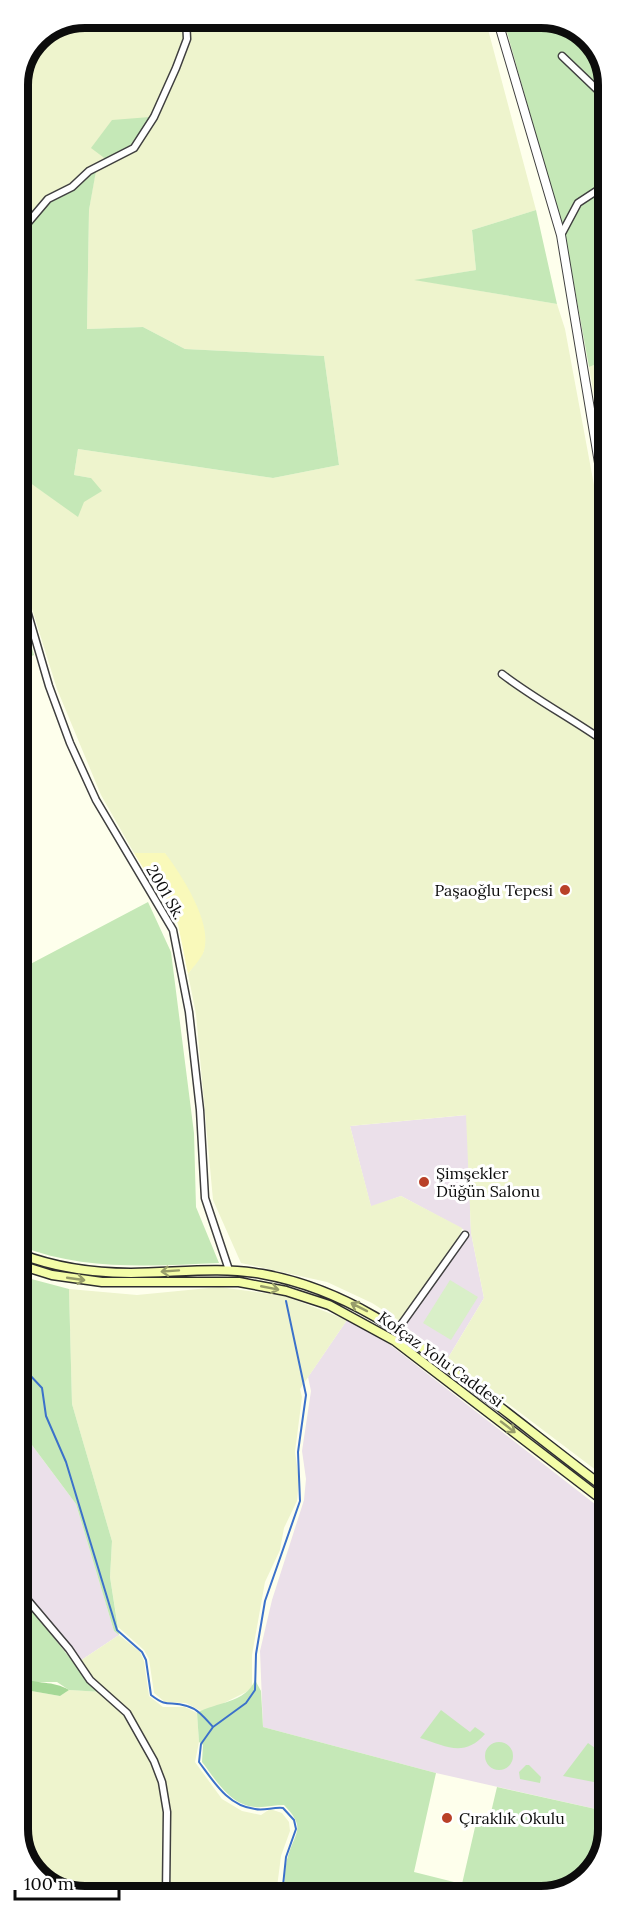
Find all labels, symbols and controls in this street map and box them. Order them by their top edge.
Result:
street label: 2001 Sk. [142,861,190,923]
place label: Paşaoğlu Tepesi [435,880,553,900]
marker: Paşaoğlu Tepesi [558,883,572,897]
place label: Şimşekler Düğün Salonu [436,1163,541,1201]
marker: Şimşekler Düğün Salonu [417,1175,431,1189]
one-way arrow [161,1266,181,1277]
one-way arrow [66,1273,86,1284]
one-way arrow [261,1282,280,1294]
one-way arrow [351,1301,368,1313]
street label: Kofçaz Yolu Caddesi [374,1307,508,1411]
one-way arrow [500,1421,516,1434]
place label: Çıraklık Okulu [459,1808,565,1828]
marker: Çıraklık Okulu [440,1811,454,1825]
scale bar [15,1863,118,1901]
text: 100 m [24,1872,74,1895]

